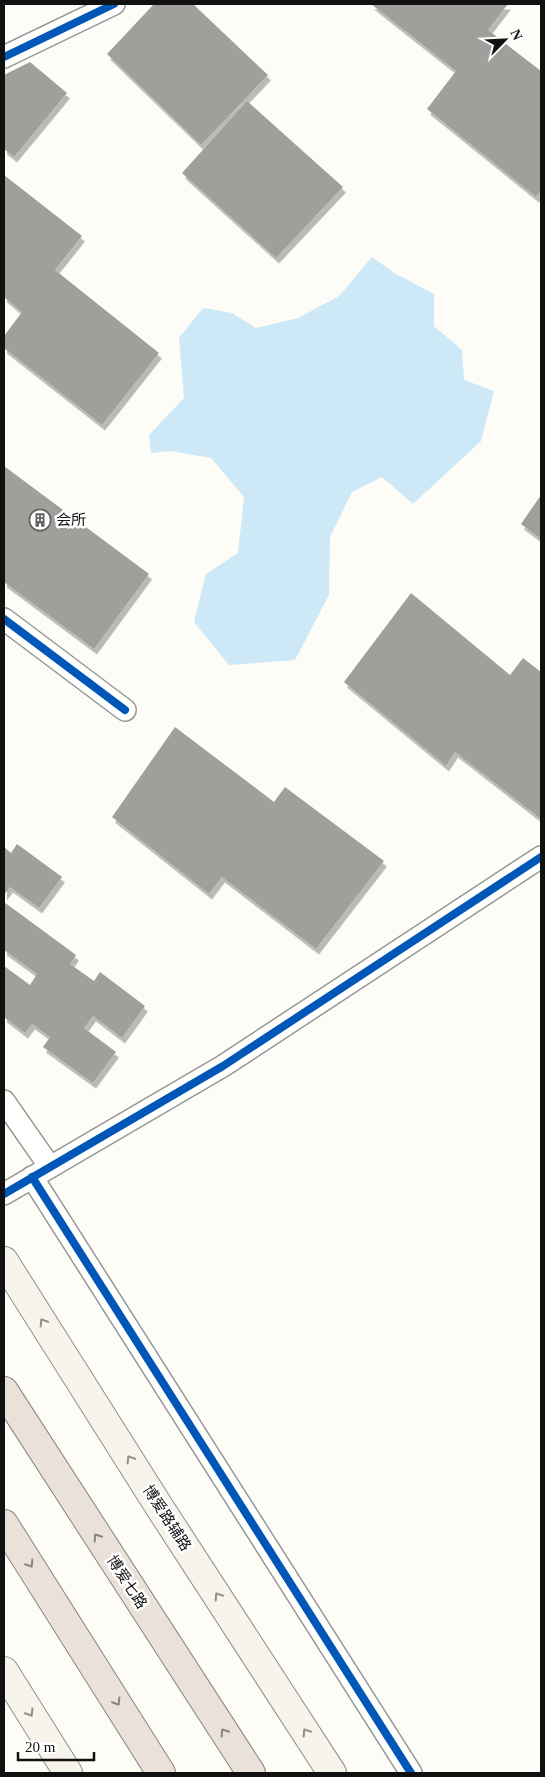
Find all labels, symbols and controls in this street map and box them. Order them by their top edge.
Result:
north arrow [480,15,530,65]
text: N [508,27,525,43]
building icon: 会所 [28,508,52,532]
place label: 会所 [56,512,86,528]
one-way arrow [39,1318,49,1327]
one-way arrow [126,1456,136,1465]
street label: 博爱路辅路 [140,1482,195,1554]
one-way arrow [94,1534,104,1543]
street label: 博爱七路 [104,1552,151,1612]
one-way arrow [24,1559,34,1568]
one-way arrow [214,1592,224,1601]
one-way arrow [110,1697,120,1706]
one-way arrow [24,1707,33,1716]
one-way arrow [221,1729,230,1738]
one-way arrow [303,1729,312,1738]
scale bar [18,1730,94,1762]
text: 20 m [25,1739,56,1755]

